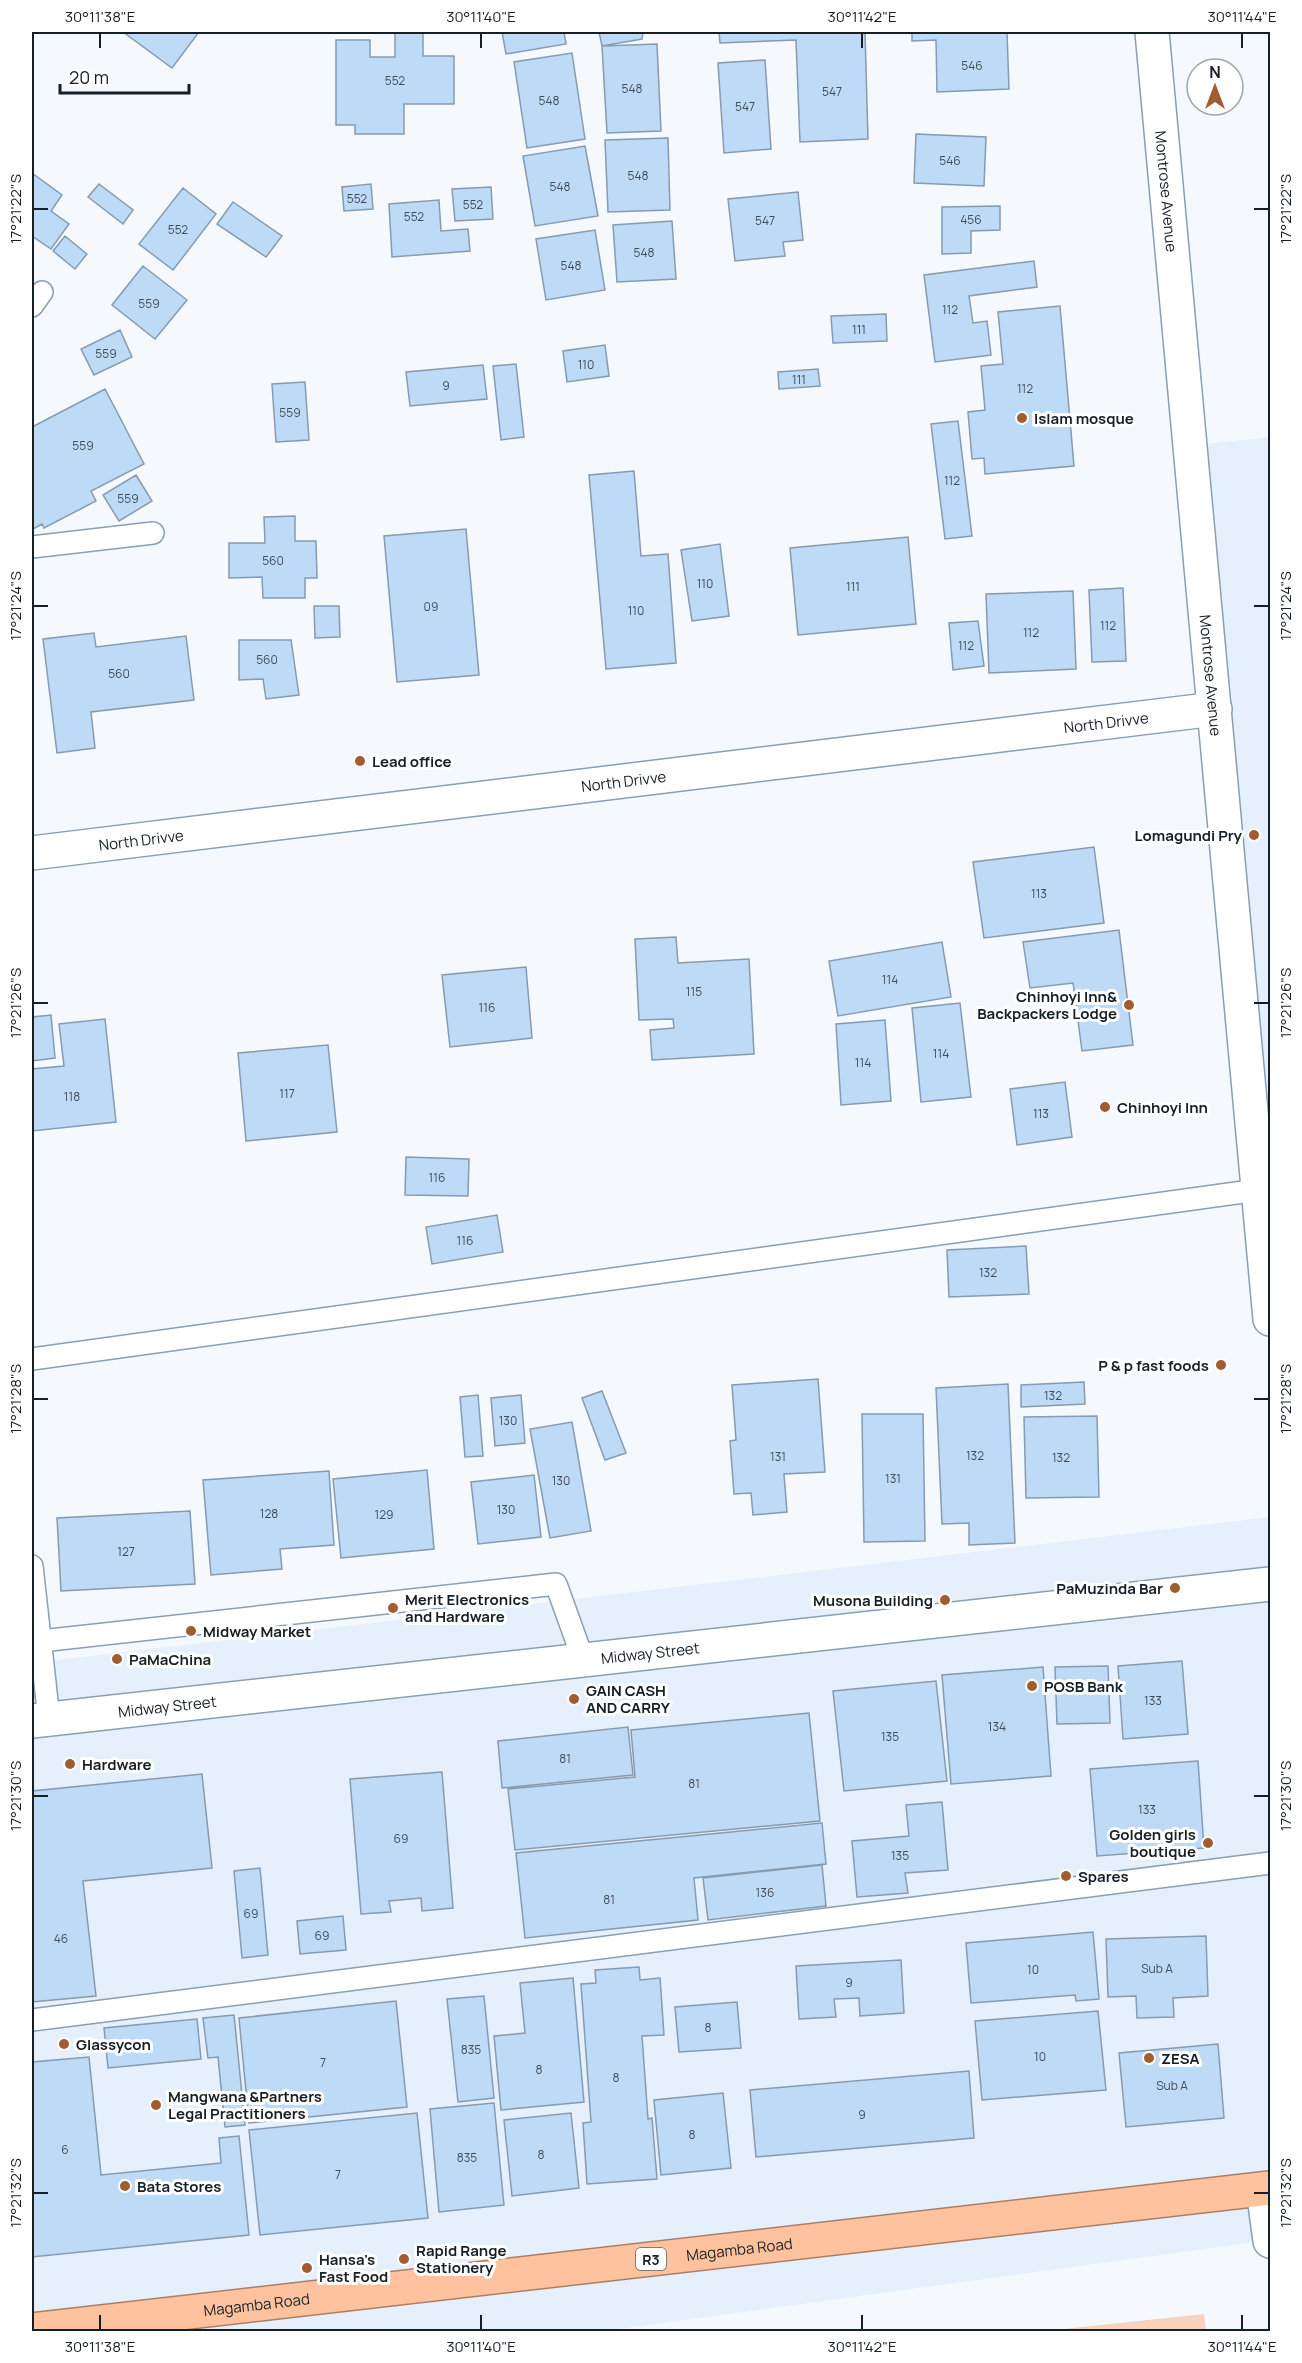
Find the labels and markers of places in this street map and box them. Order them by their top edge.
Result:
place label: Islam mosque [1034,408,1134,429]
marker: Islam mosque [1015,411,1029,425]
place label: Lead office [372,751,452,772]
marker: Lead office [353,754,367,768]
place label: Lomagundi Pry [1135,825,1243,846]
marker: Lomagundi Pry [1247,828,1261,842]
place label: Chinhoyi Inn& Backpackers Lodge [977,986,1117,1024]
marker: Chinhoyi Inn& Backpackers Lodge [1122,998,1136,1012]
place label: Chinhoyi Inn [1117,1097,1208,1118]
marker: Chinhoyi Inn [1098,1100,1112,1114]
place label: P & p fast foods [1098,1355,1209,1376]
marker: P & p fast foods [1214,1358,1228,1372]
place label: PaMuzinda Bar [1056,1578,1163,1599]
marker: PaMuzinda Bar [1168,1581,1182,1595]
place label: Merit Electronics and Hardware [405,1589,529,1627]
place label: Musona Building [813,1590,933,1611]
marker: Musona Building [938,1593,952,1607]
marker: Merit Electronics and Hardware [386,1601,400,1615]
place label: Midway Market [203,1621,311,1642]
marker: Midway Market [184,1624,198,1638]
place label: PaMaChina [129,1649,211,1670]
marker: PaMaChina [110,1652,124,1666]
place label: POSB Bank [1044,1676,1124,1697]
marker: POSB Bank [1025,1679,1039,1693]
place label: GAIN CASH AND CARRY [586,1680,671,1718]
marker: GAIN CASH AND CARRY [567,1692,581,1706]
place label: Hardware [82,1754,152,1775]
marker: Hardware [63,1757,77,1771]
place label: Golden girls boutique [1109,1824,1196,1862]
marker: Golden girls boutique [1201,1836,1215,1850]
place label: Spares [1078,1866,1129,1887]
marker: Spares [1059,1869,1073,1883]
place label: Glassycon [76,2034,151,2055]
marker: Glassycon [57,2037,71,2051]
place label: ZESA [1161,2048,1200,2069]
marker: ZESA [1142,2051,1156,2065]
place label: Mangwana &Partners Legal Practitioners [168,2086,322,2124]
marker: Mangwana &Partners Legal Practitioners [149,2098,163,2112]
place label: Bata Stores [137,2176,221,2197]
marker: Bata Stores [118,2179,132,2193]
place label: Rapid Range Stationery [416,2240,506,2278]
place label: Hansa's Fast Food [319,2249,388,2287]
marker: Rapid Range Stationery [397,2252,411,2266]
marker: Hansa's Fast Food [300,2261,314,2275]

